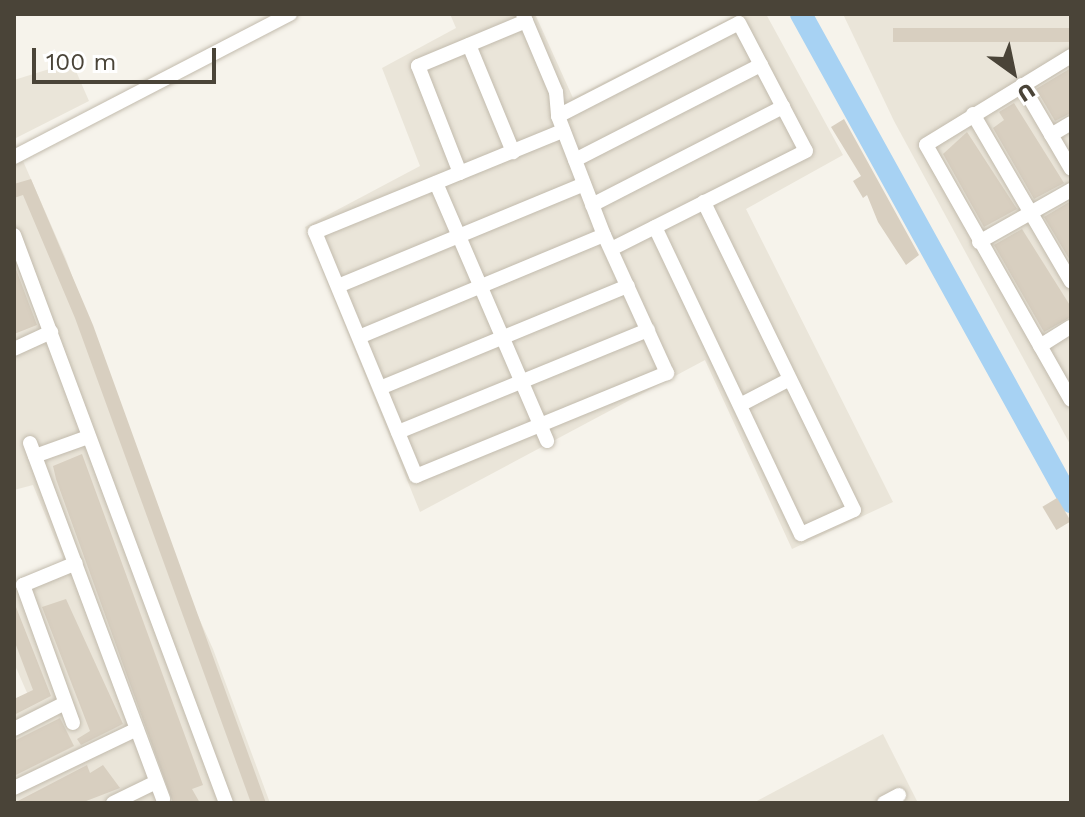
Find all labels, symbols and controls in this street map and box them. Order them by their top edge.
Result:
scale bar [36,32,220,82]
north arrow [973,32,1053,112]
text: 100 m [46,48,116,76]
text: U [1013,78,1040,107]

